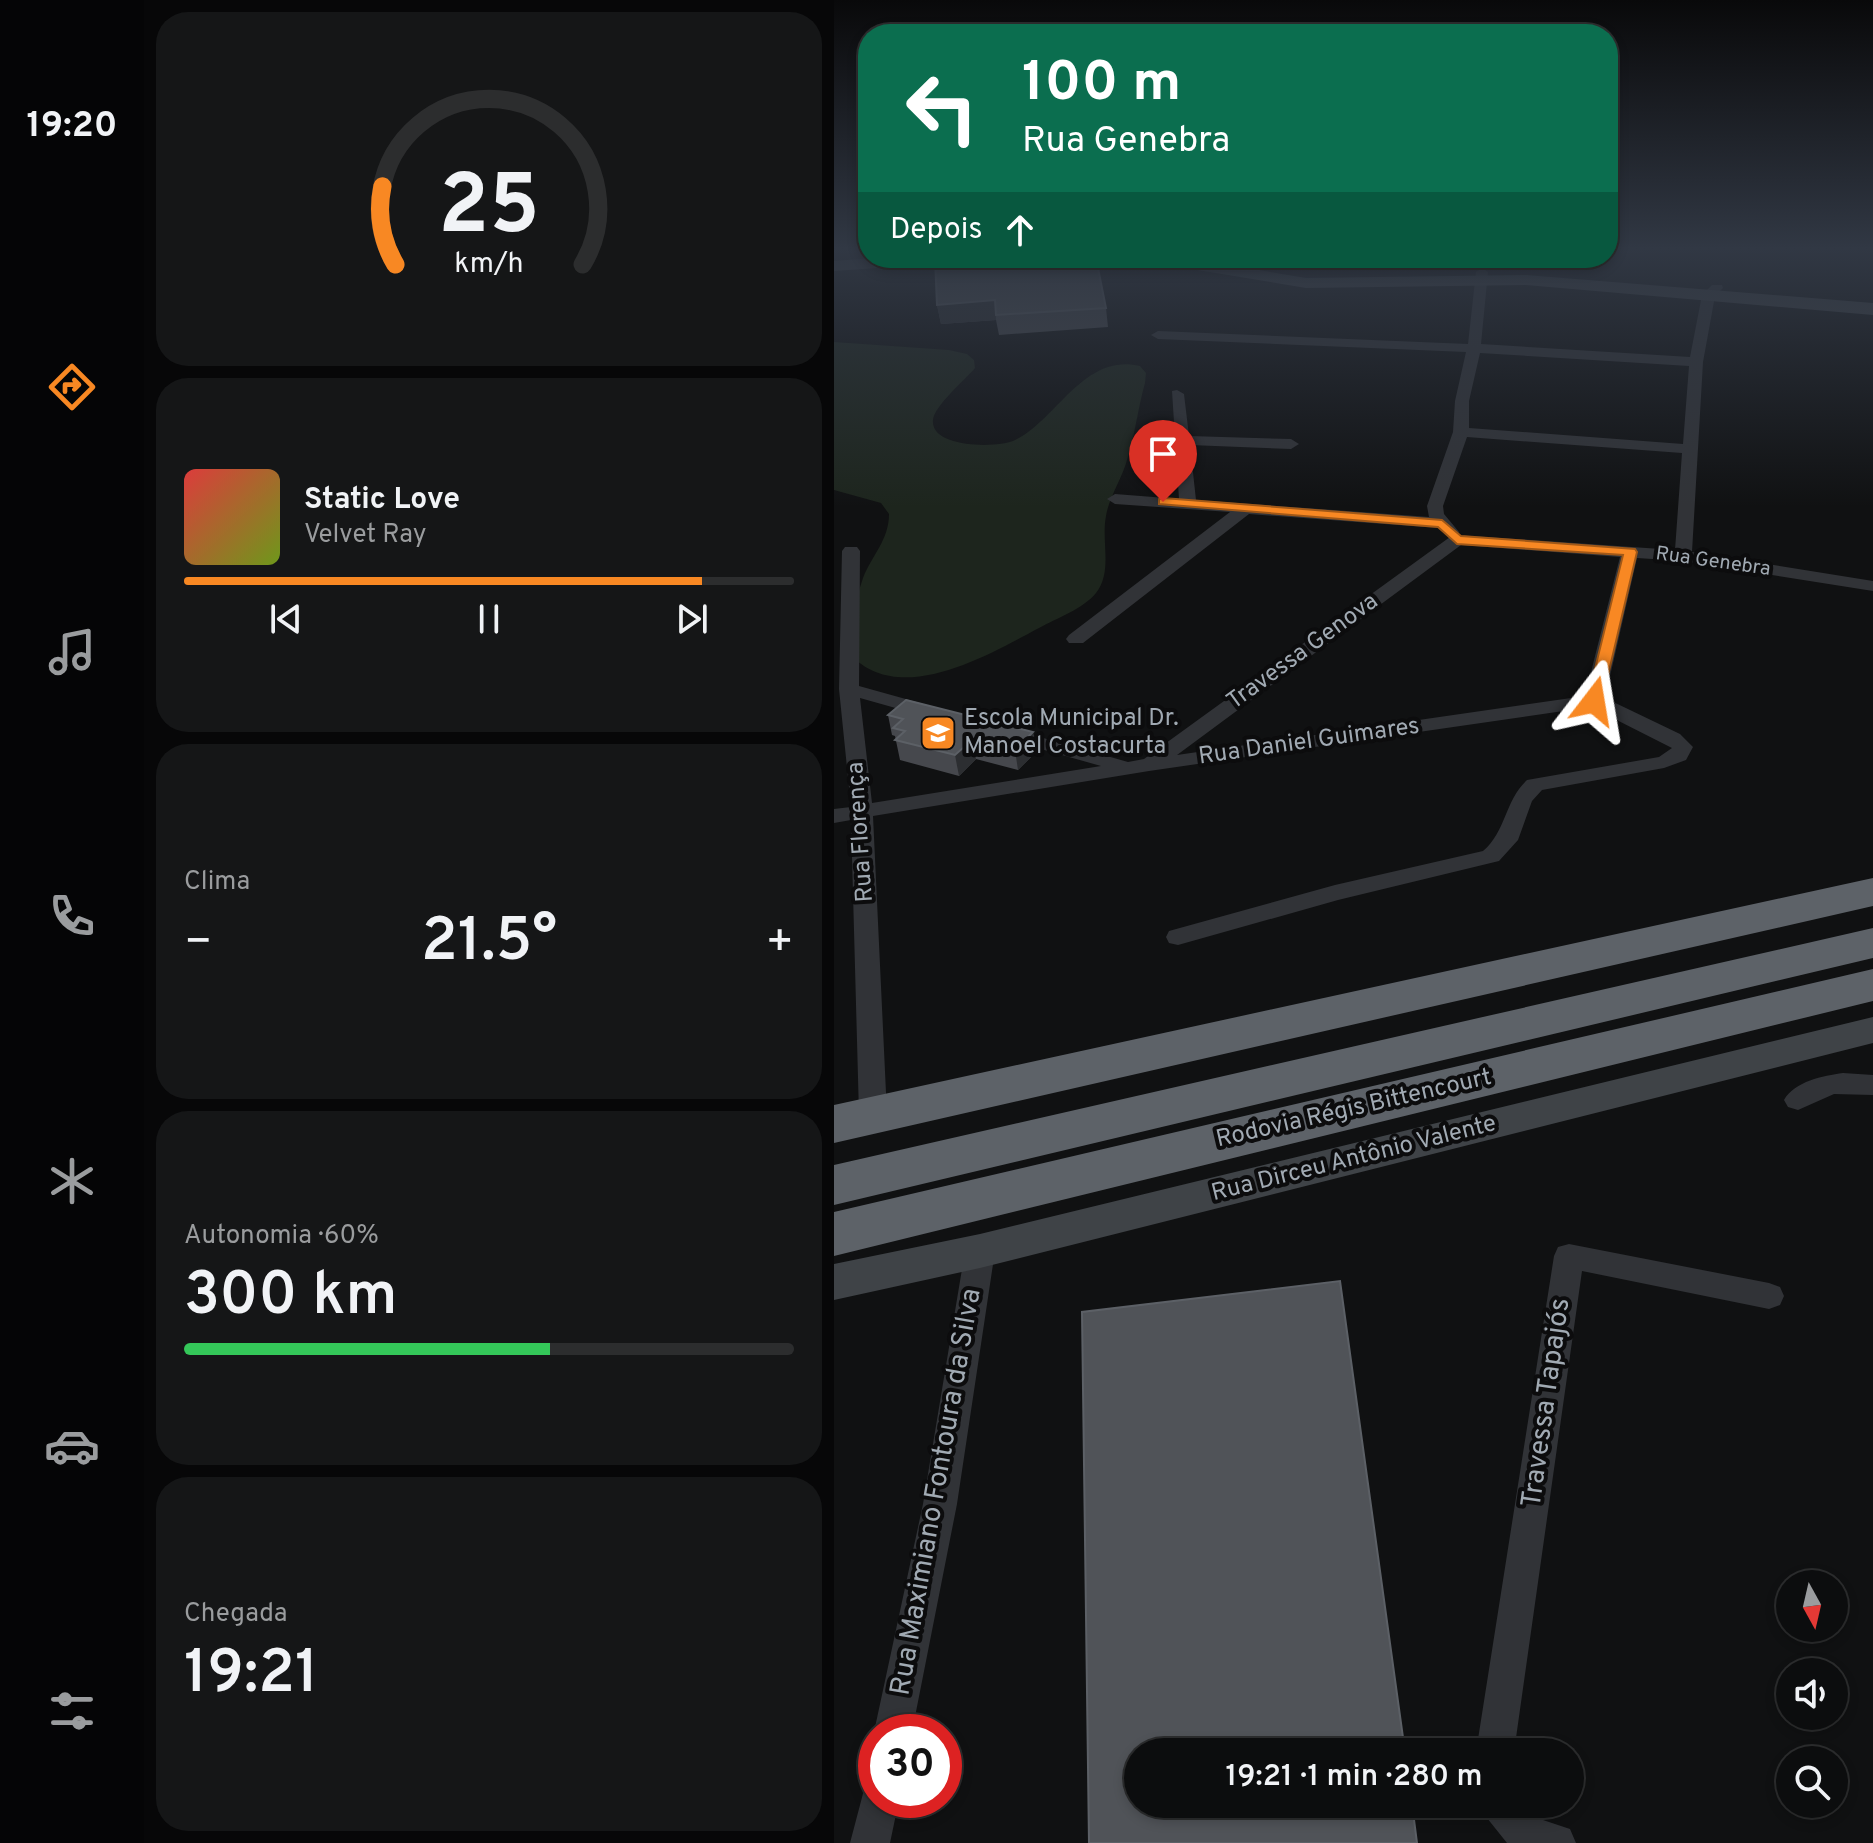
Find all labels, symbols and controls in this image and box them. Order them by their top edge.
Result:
text: 100 m [1022,50,1181,120]
icon: left [890,56,994,160]
text: 19:20 [27,104,117,150]
text: Rua Genebra [1022,119,1230,165]
text: 25 [438,158,540,263]
icon: ahead [998,208,1042,252]
text: Depois [890,212,982,249]
text: km/h [454,247,524,283]
icon: directions [44,359,100,415]
pin [1129,420,1197,502]
icon: arrive [1141,432,1185,476]
text: Static Love [304,482,460,519]
text: Velvet Ray [304,519,427,552]
street label: Rua Genebra [1654,541,1772,583]
street label: Travessa Genova [1221,587,1385,717]
icon: previous [264,597,308,641]
icon: pause [467,597,511,641]
icon: next [670,597,714,641]
icon: music [44,624,100,680]
position arrow [1552,659,1636,743]
place label: Escola Municipal Dr. Manoel Costacurta [964,704,1179,762]
street label: Rua Daniel Guimares [1196,712,1422,772]
school or university icon: Escola Municipal Dr. Manoel Costacurta [919,714,957,752]
street label: Rua Florença [841,761,881,903]
text: Clima [184,866,250,899]
icon: phone [44,888,100,944]
text: 21.5° [421,906,557,982]
text: − [184,916,212,972]
text: + [766,916,794,972]
street label: Rodovia Régis Bittencourt [1213,1063,1495,1155]
street label: Rua Dirceu Antônio Valente [1208,1109,1500,1209]
icon: climate [44,1153,100,1209]
text: Autonomia · 60% [184,1220,379,1253]
text: 300 km [184,1260,397,1336]
street label: Rua Maximiano Fontoura da Silva [883,1286,991,1698]
street label: Travessa Tapajós [1514,1296,1580,1510]
icon: car [44,1418,100,1474]
north arrow [1776,1570,1848,1642]
map controls [1776,1570,1848,1818]
text: Chegada [184,1598,287,1631]
text: 19:21 [184,1638,318,1714]
button: sound [1776,1658,1848,1730]
icon: filters [44,1683,100,1739]
speed limit sign: 30 [858,1714,962,1818]
button: search [1776,1746,1848,1818]
text: 19:21 · 1 min · 280 m [1226,1759,1482,1796]

